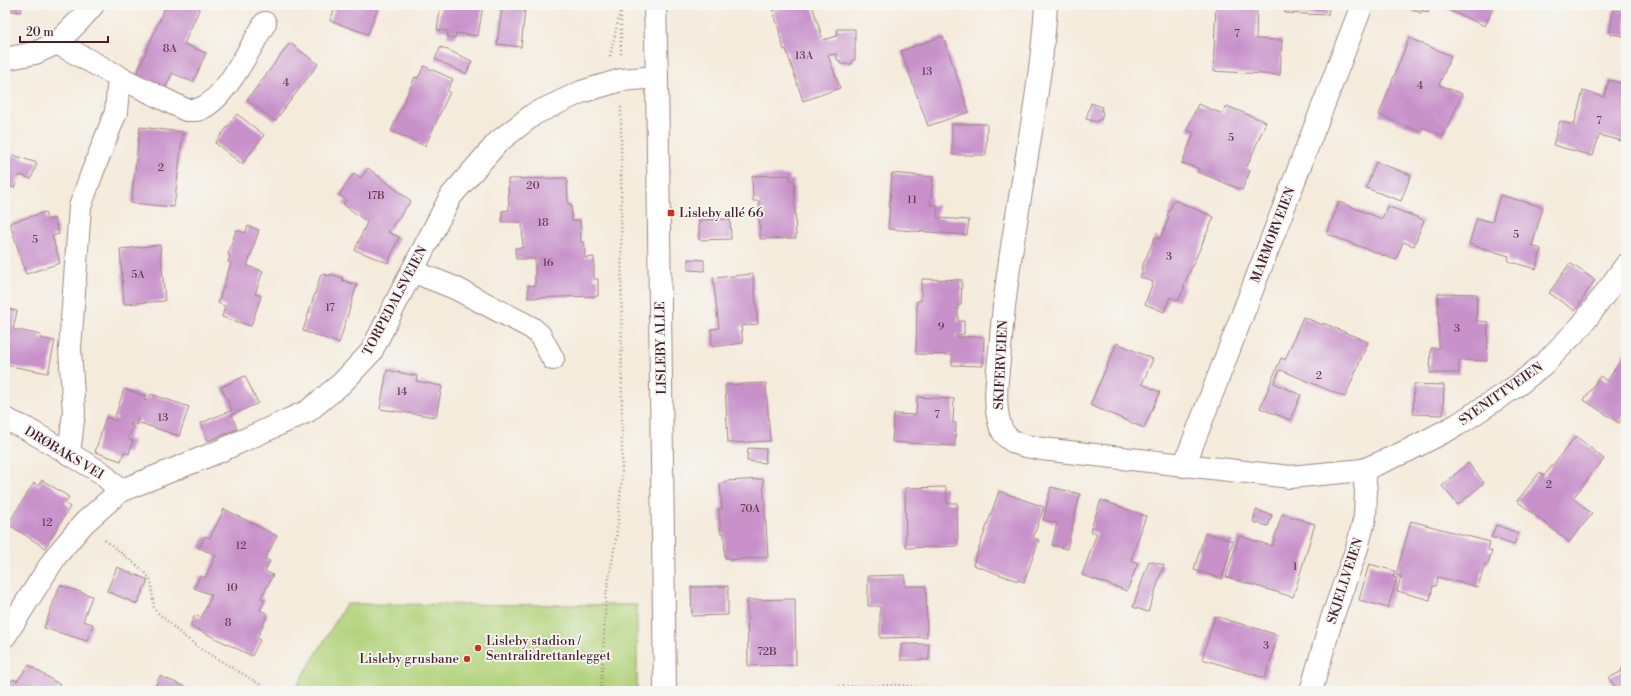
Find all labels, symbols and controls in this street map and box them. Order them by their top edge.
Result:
scale bar [20,18,108,44]
text: 20 m [26,25,54,40]
house number: 7 [1234,27,1240,41]
house number: 8A [163,42,178,56]
house number: 13A [795,49,814,63]
house number: 13 [922,65,932,79]
house number: 4 [283,76,290,90]
house number: 4 [1417,79,1424,93]
house number: 7 [1596,114,1602,128]
house number: 5 [1228,131,1234,145]
house number: 2 [158,161,164,175]
house number: 20 [526,179,540,193]
street label: MARMORVEIEN [1247,185,1299,285]
house number: 17B [367,189,385,203]
house number: 11 [907,193,917,207]
place label: Lisleby allé 66 [679,205,764,221]
marker: Lisleby allé 66 [666,208,676,218]
house number: 18 [537,216,549,230]
house number: 5 [1513,228,1519,242]
house number: 5 [32,233,38,247]
street label: TORPEDALSVEIEN [359,243,431,359]
house number: 3 [1166,250,1172,264]
house number: 16 [542,256,554,270]
house number: 5A [131,268,145,282]
house number: 17 [325,301,335,315]
street label: LISLEBY ALLE [652,301,670,395]
house number: 9 [938,320,945,334]
street label: SKIFERVEIEN [991,320,1011,410]
house number: 3 [1454,322,1460,336]
street label: SYENITTVEIEN [1456,359,1546,429]
house number: 2 [1316,369,1322,383]
house number: 14 [397,385,408,399]
house number: 7 [934,408,940,422]
house number: 13 [158,411,168,425]
street label: DRØBAKS VEI [21,423,107,483]
house number: 2 [1546,478,1552,492]
house number: 70A [740,502,761,516]
house number: 12 [41,516,53,530]
street label: SKJELLVEIEN [1324,536,1367,626]
house number: 12 [235,539,247,553]
house number: 1 [1293,560,1298,574]
house number: 10 [226,581,238,595]
house number: 8 [225,616,232,630]
place label: Lisleby stadion / Sentralidrettanlegget [486,633,611,664]
house number: 3 [1263,639,1269,653]
marker: Lisleby stadion / Sentralidrettanlegget [473,643,483,653]
house number: 72B [757,645,777,659]
place label: Lisleby grusbane [359,651,459,667]
marker: Lisleby grusbane [462,654,472,664]

